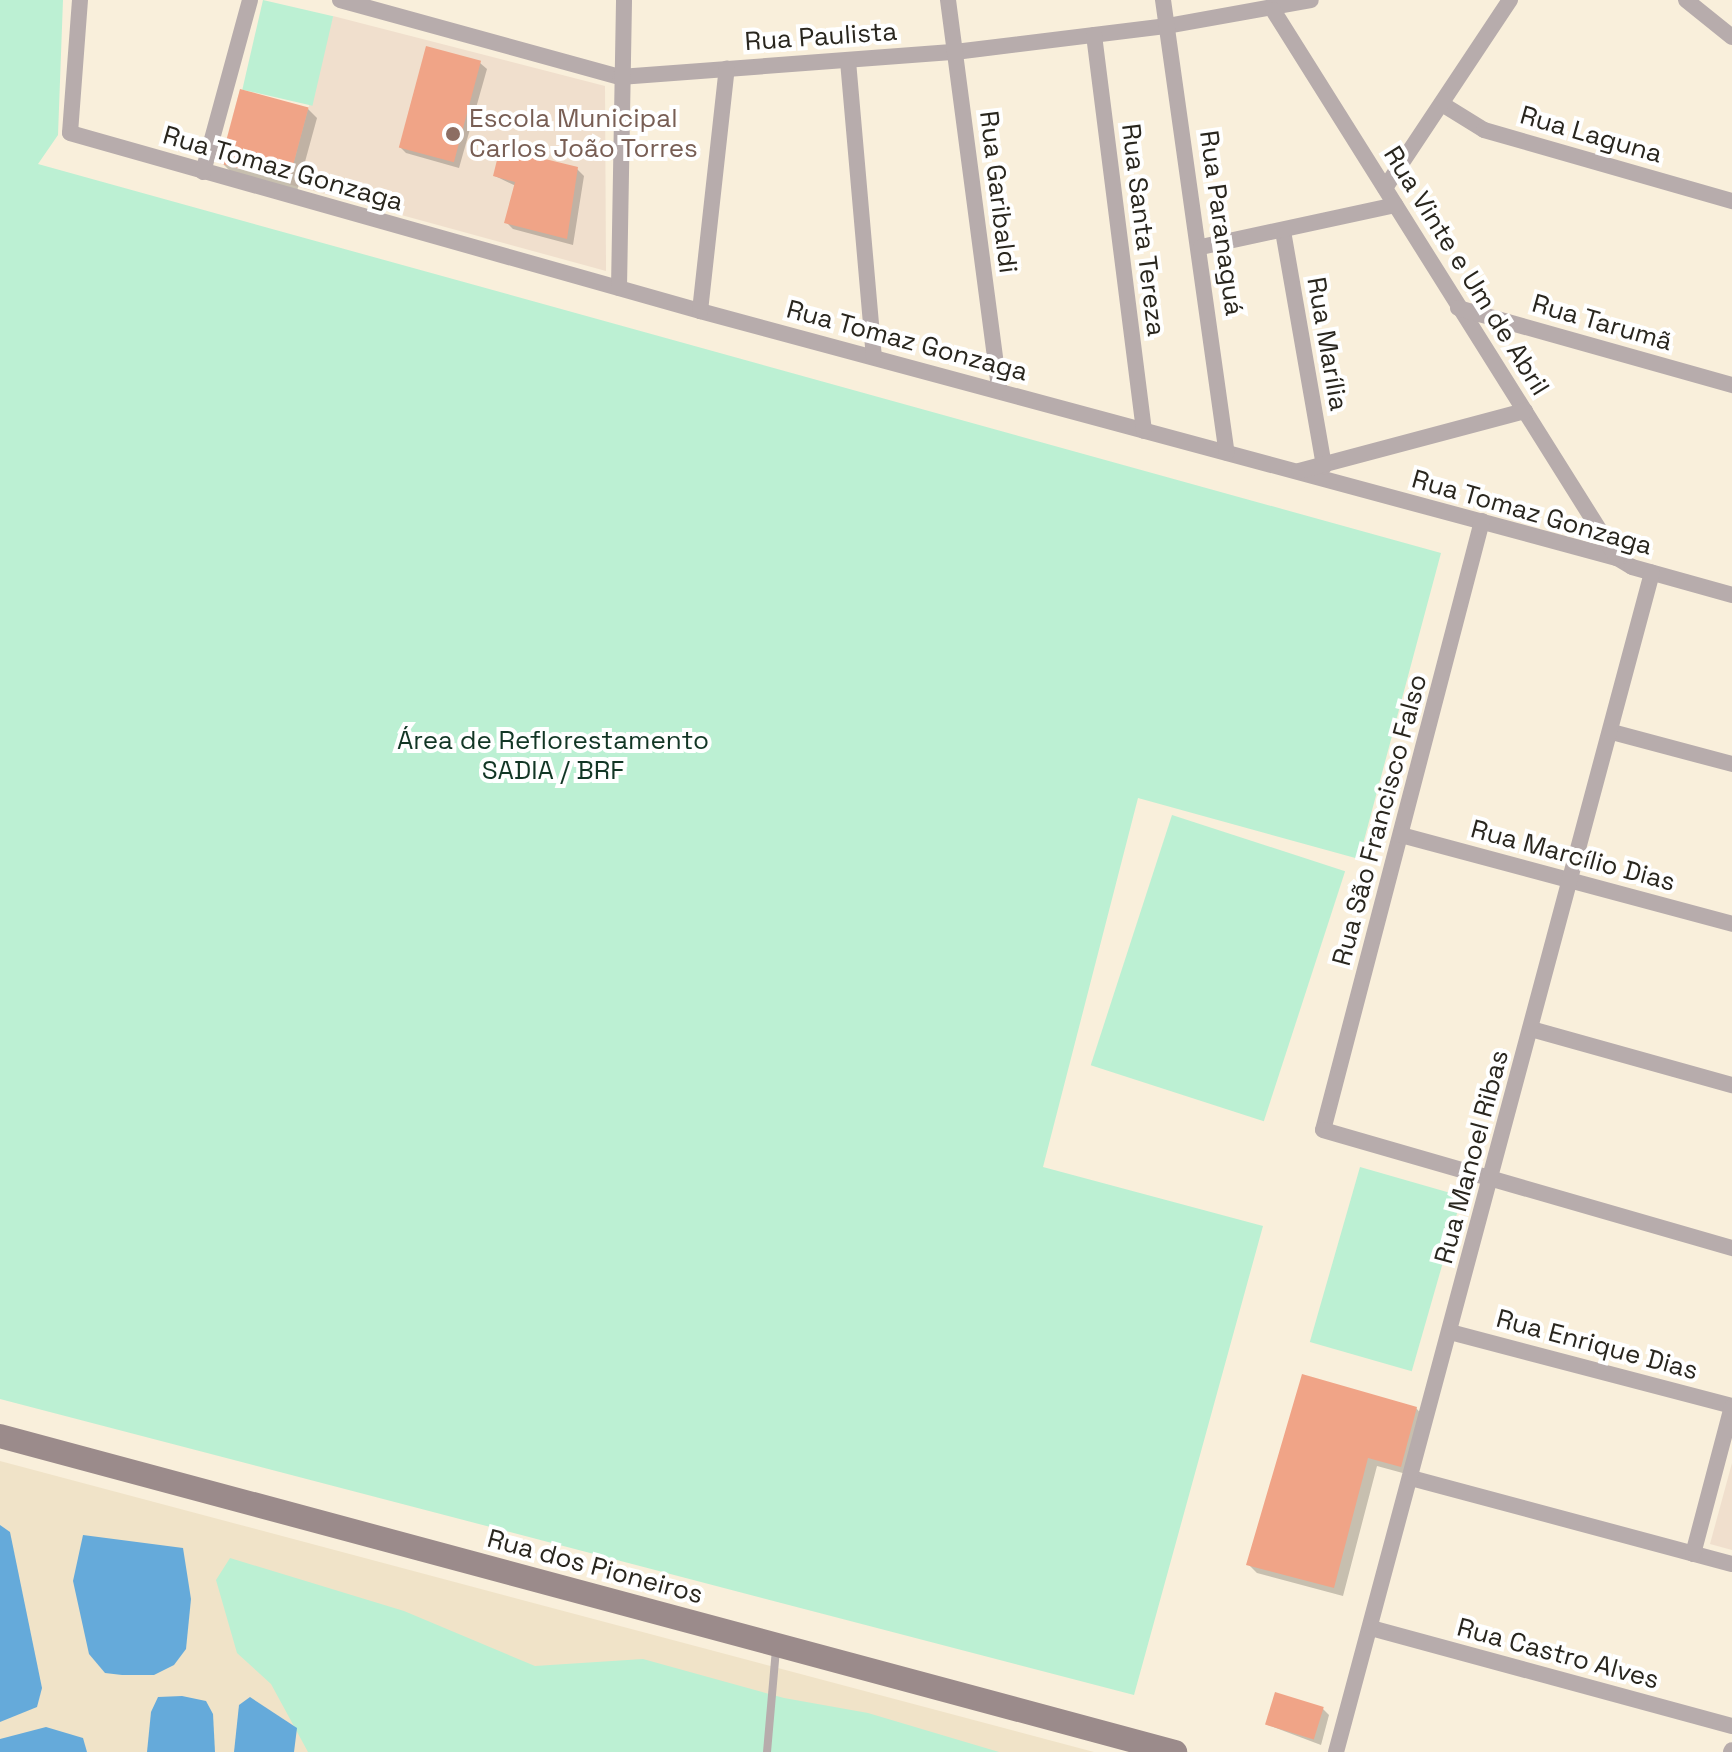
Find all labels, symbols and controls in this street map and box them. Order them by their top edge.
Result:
street label: Rua Paulista [744,16,898,58]
street label: Rua Laguna [1516,100,1666,170]
place label: Escola Municipal Carlos João Torres [469,103,698,164]
street label: Rua Garibaldi [973,109,1023,275]
street label: Rua Tomaz Gonzaga [159,120,407,218]
street label: Rua Santa Tereza [1114,122,1172,338]
marker: Escola Municipal Carlos João Torres [444,125,462,143]
street label: Rua Paranaguá [1193,128,1249,318]
street label: Rua Vinte e Um de Abril [1376,140,1556,402]
street label: Rua Marília [1300,275,1354,413]
street label: Rua Tarumã [1528,288,1676,358]
street label: Rua Tomaz Gonzaga [783,294,1031,388]
street label: Rua Tomaz Gonzaga [1408,464,1656,562]
street label: Rua São Francisco Falso [1326,671,1434,969]
park label: Área de Reflorestamento SADIA / BRF [397,725,709,786]
street label: Rua Marcílio Dias [1467,814,1679,898]
street label: Rua Manoel Ribas [1428,1047,1516,1267]
street label: Rua Enrique Dias [1493,1303,1701,1387]
street label: Rua dos Pioneiros [484,1523,706,1611]
street label: Rua Castro Alves [1453,1612,1663,1696]

